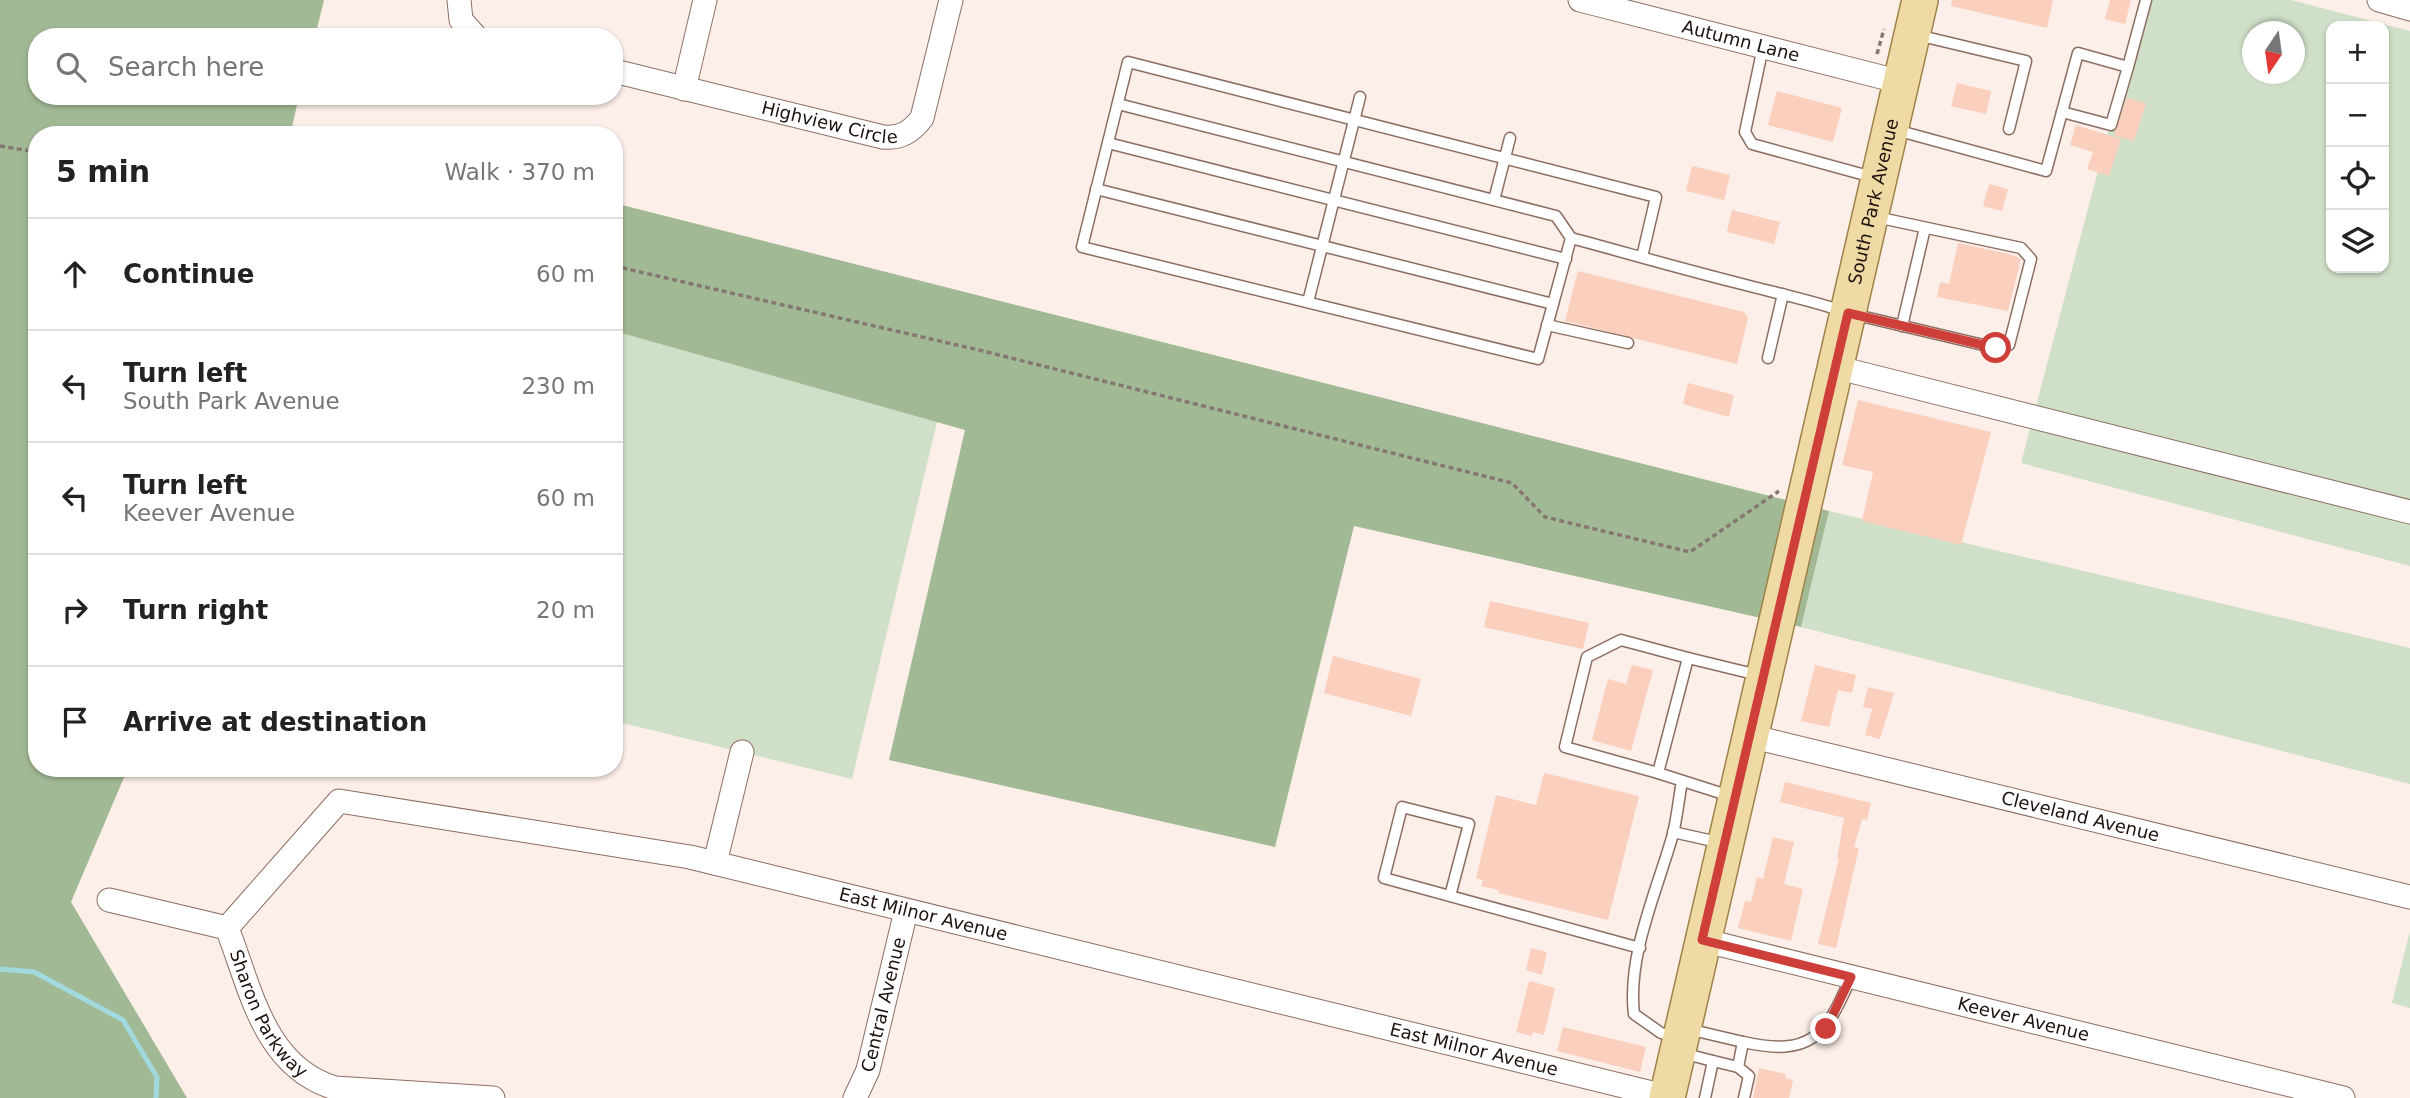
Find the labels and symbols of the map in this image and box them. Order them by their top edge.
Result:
street label: Autumn Lane [1680,16,1802,66]
north arrow [2242,21,2305,84]
street label: Highview Circle [760,97,899,148]
street label: South Park Avenue [1844,116,1902,286]
route start [1980,332,2011,363]
street label: Cleveland Avenue [1999,787,2162,845]
street label: East Milnor Avenue [837,883,1010,945]
street label: Central Avenue [857,935,909,1074]
street label: Sharon Parkway [226,947,312,1082]
street label: Keever Avenue [1956,992,2091,1045]
route end [1810,1013,1841,1044]
street label: East Milnor Avenue [1388,1018,1560,1080]

